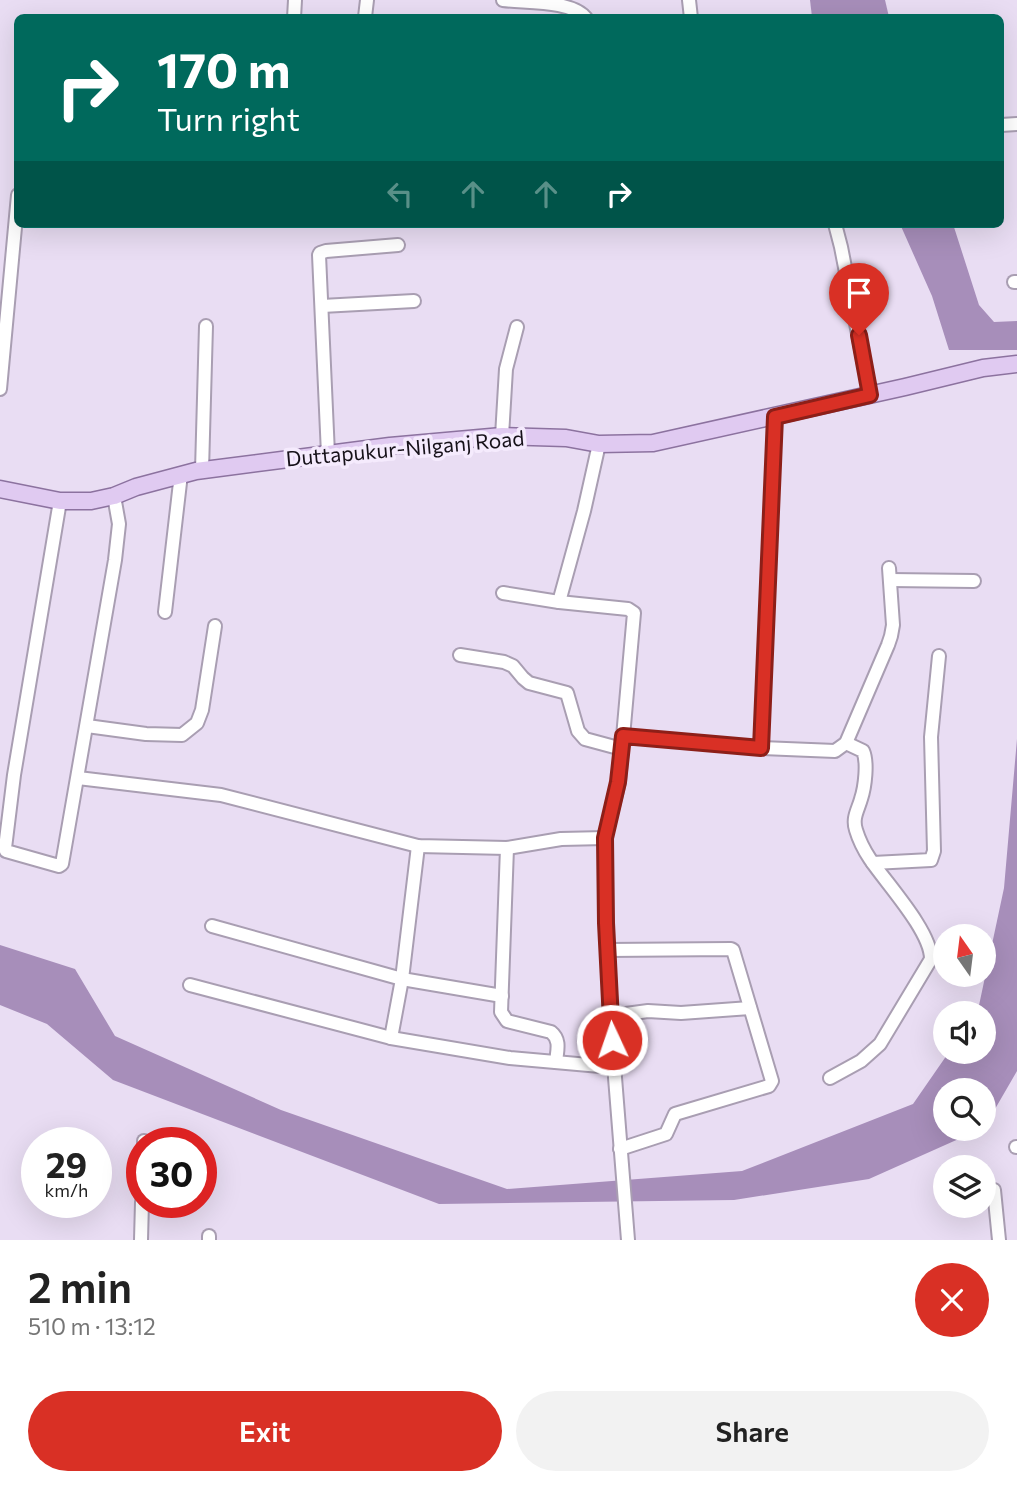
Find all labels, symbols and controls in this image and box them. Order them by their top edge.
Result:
text: 170 m [157,38,290,98]
icon: right [42,42,133,133]
text: Turn right [157,98,300,138]
icon: left [381,175,419,213]
icon: ahead [454,175,492,213]
icon: ahead [527,175,565,213]
icon: right [600,175,638,213]
pin [829,263,889,335]
icon: arrive [840,274,878,312]
street label: Duttapukur-Nilganj Road [285,425,525,470]
north arrow [933,924,996,987]
map controls [933,924,996,1218]
button: sound [933,1001,996,1064]
position arrow [575,1003,649,1077]
button: search [933,1078,996,1141]
speed limit sign: 30 [126,1127,217,1218]
text: 29 [46,1142,87,1185]
button: layers [933,1155,996,1218]
text: km/h [45,1179,88,1201]
text: 2 min [28,1260,132,1312]
button: close [915,1263,989,1337]
text: 510 m · 13:12 [28,1312,156,1340]
button: Exit [28,1391,502,1471]
button: Share [516,1391,989,1471]

